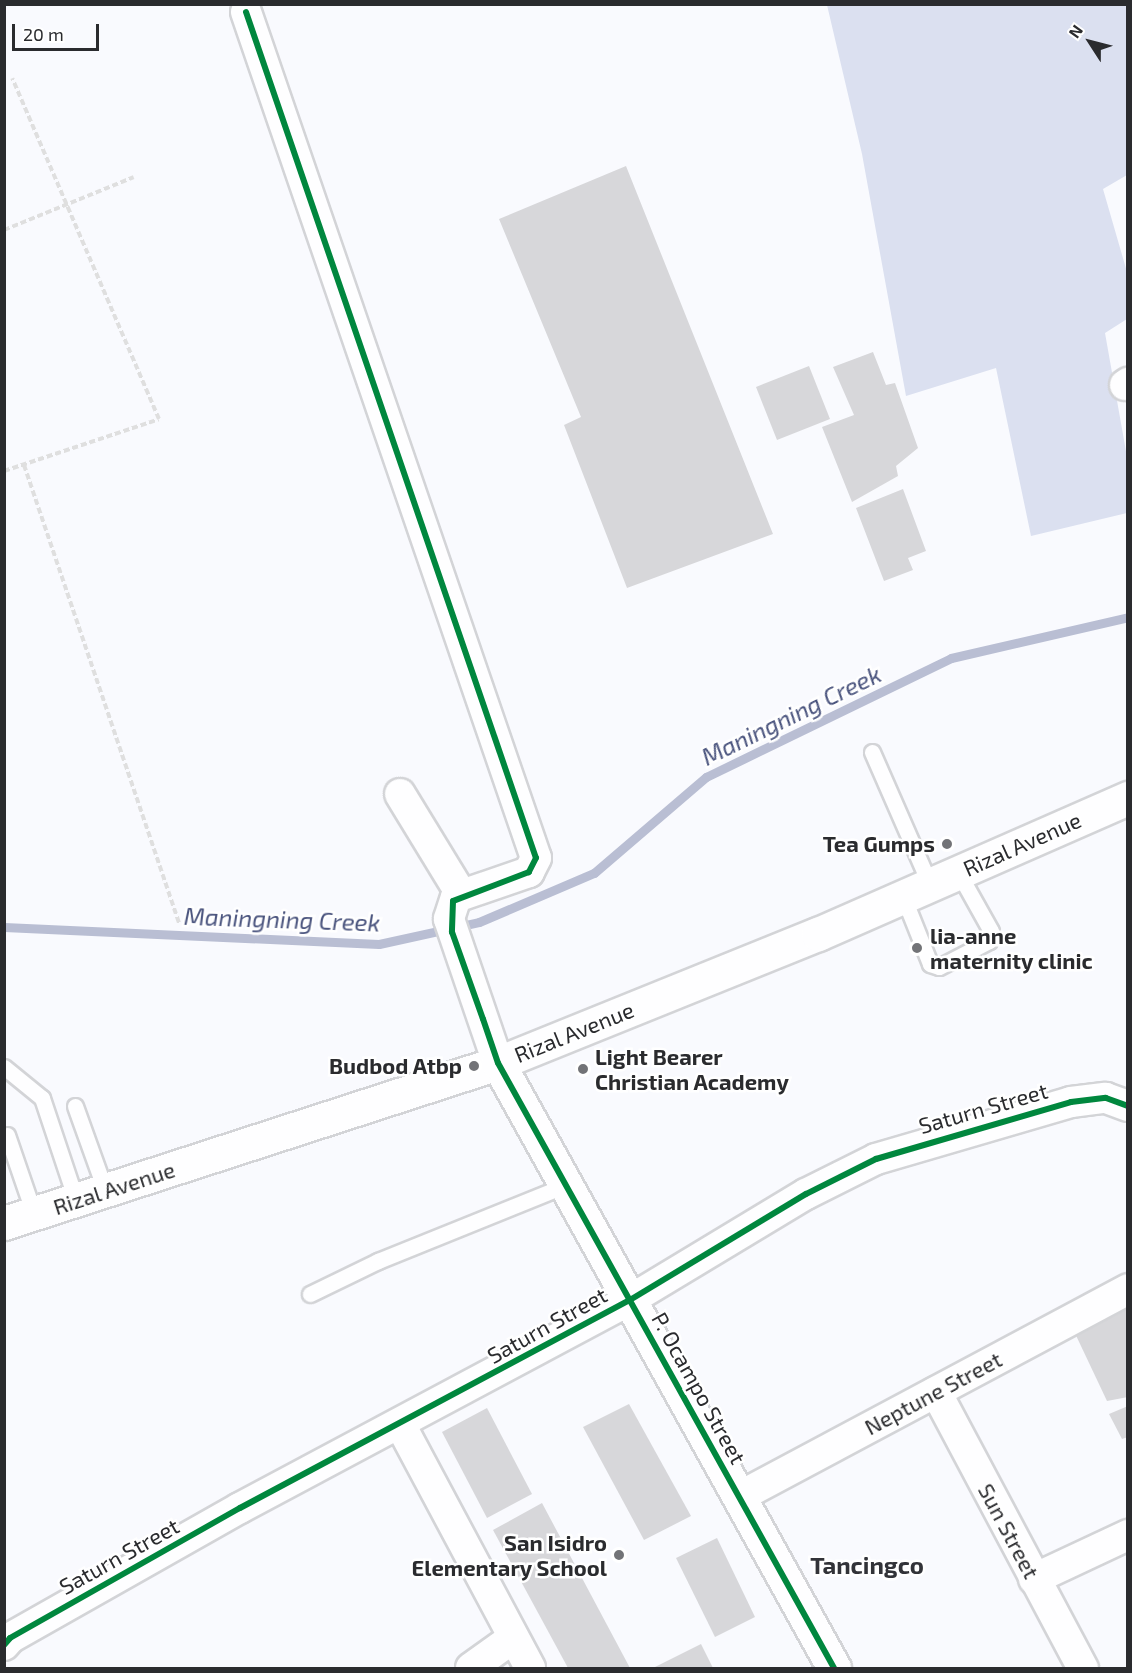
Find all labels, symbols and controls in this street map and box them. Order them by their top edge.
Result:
scale bar [15,12,102,50]
north arrow [1060,12,1120,72]
text: N [1064,21,1086,41]
text: 20 m [23,23,64,45]
water label: Maningning Creek [697,659,885,771]
street label: Rizal Avenue [958,806,1086,882]
place label: Tea Gumps [823,831,935,857]
marker: Tea Gumps [940,837,954,851]
water label: Maningning Creek [183,901,381,937]
place label: lia-anne maternity clinic [930,922,1093,974]
marker: lia-anne maternity clinic [908,939,926,957]
street label: Rizal Avenue [510,996,638,1068]
place label: Light Bearer Christian Academy [595,1043,789,1094]
place label: Budbod Atbp [328,1053,462,1079]
marker: Budbod Atbp [467,1059,481,1073]
marker: Light Bearer Christian Academy [576,1062,590,1076]
street label: Saturn Street [915,1077,1051,1139]
street label: Rizal Avenue [49,1156,179,1220]
street label: Saturn Street [482,1281,612,1369]
street label: P. Ocampo Street [646,1308,752,1468]
street label: Neptune Street [860,1346,1006,1440]
street label: Sun Street [973,1479,1045,1583]
street label: Saturn Street [54,1512,184,1600]
place label: San Isidro Elementary School [411,1529,607,1580]
marker: San Isidro Elementary School [612,1548,626,1562]
district label: Tancingco [810,1551,924,1579]

